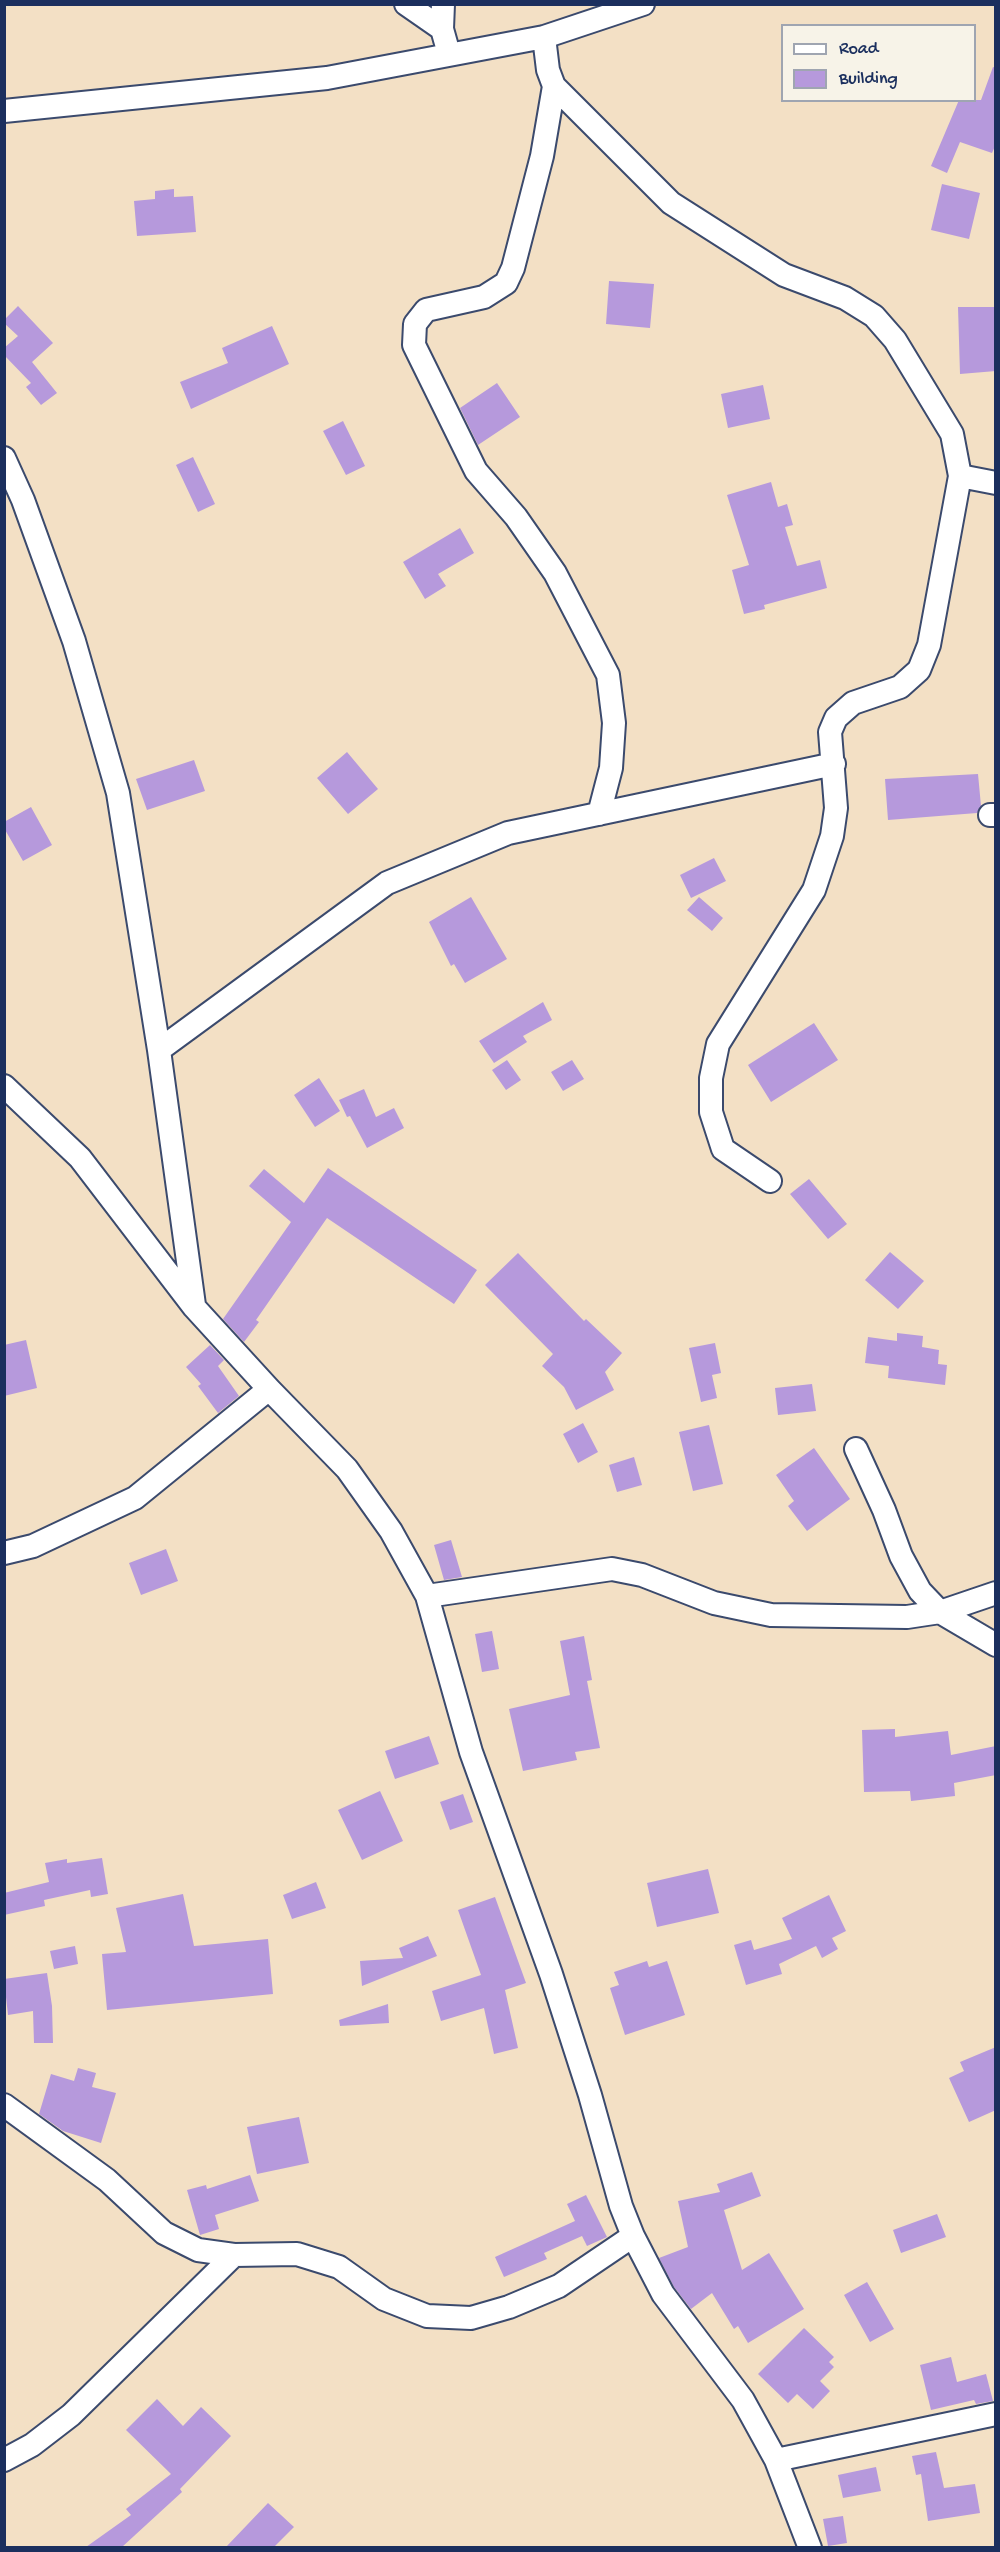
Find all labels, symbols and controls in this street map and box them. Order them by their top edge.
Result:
legend [781,24,976,102]
text: Road [839,39,878,60]
text: Building [839,69,898,90]

